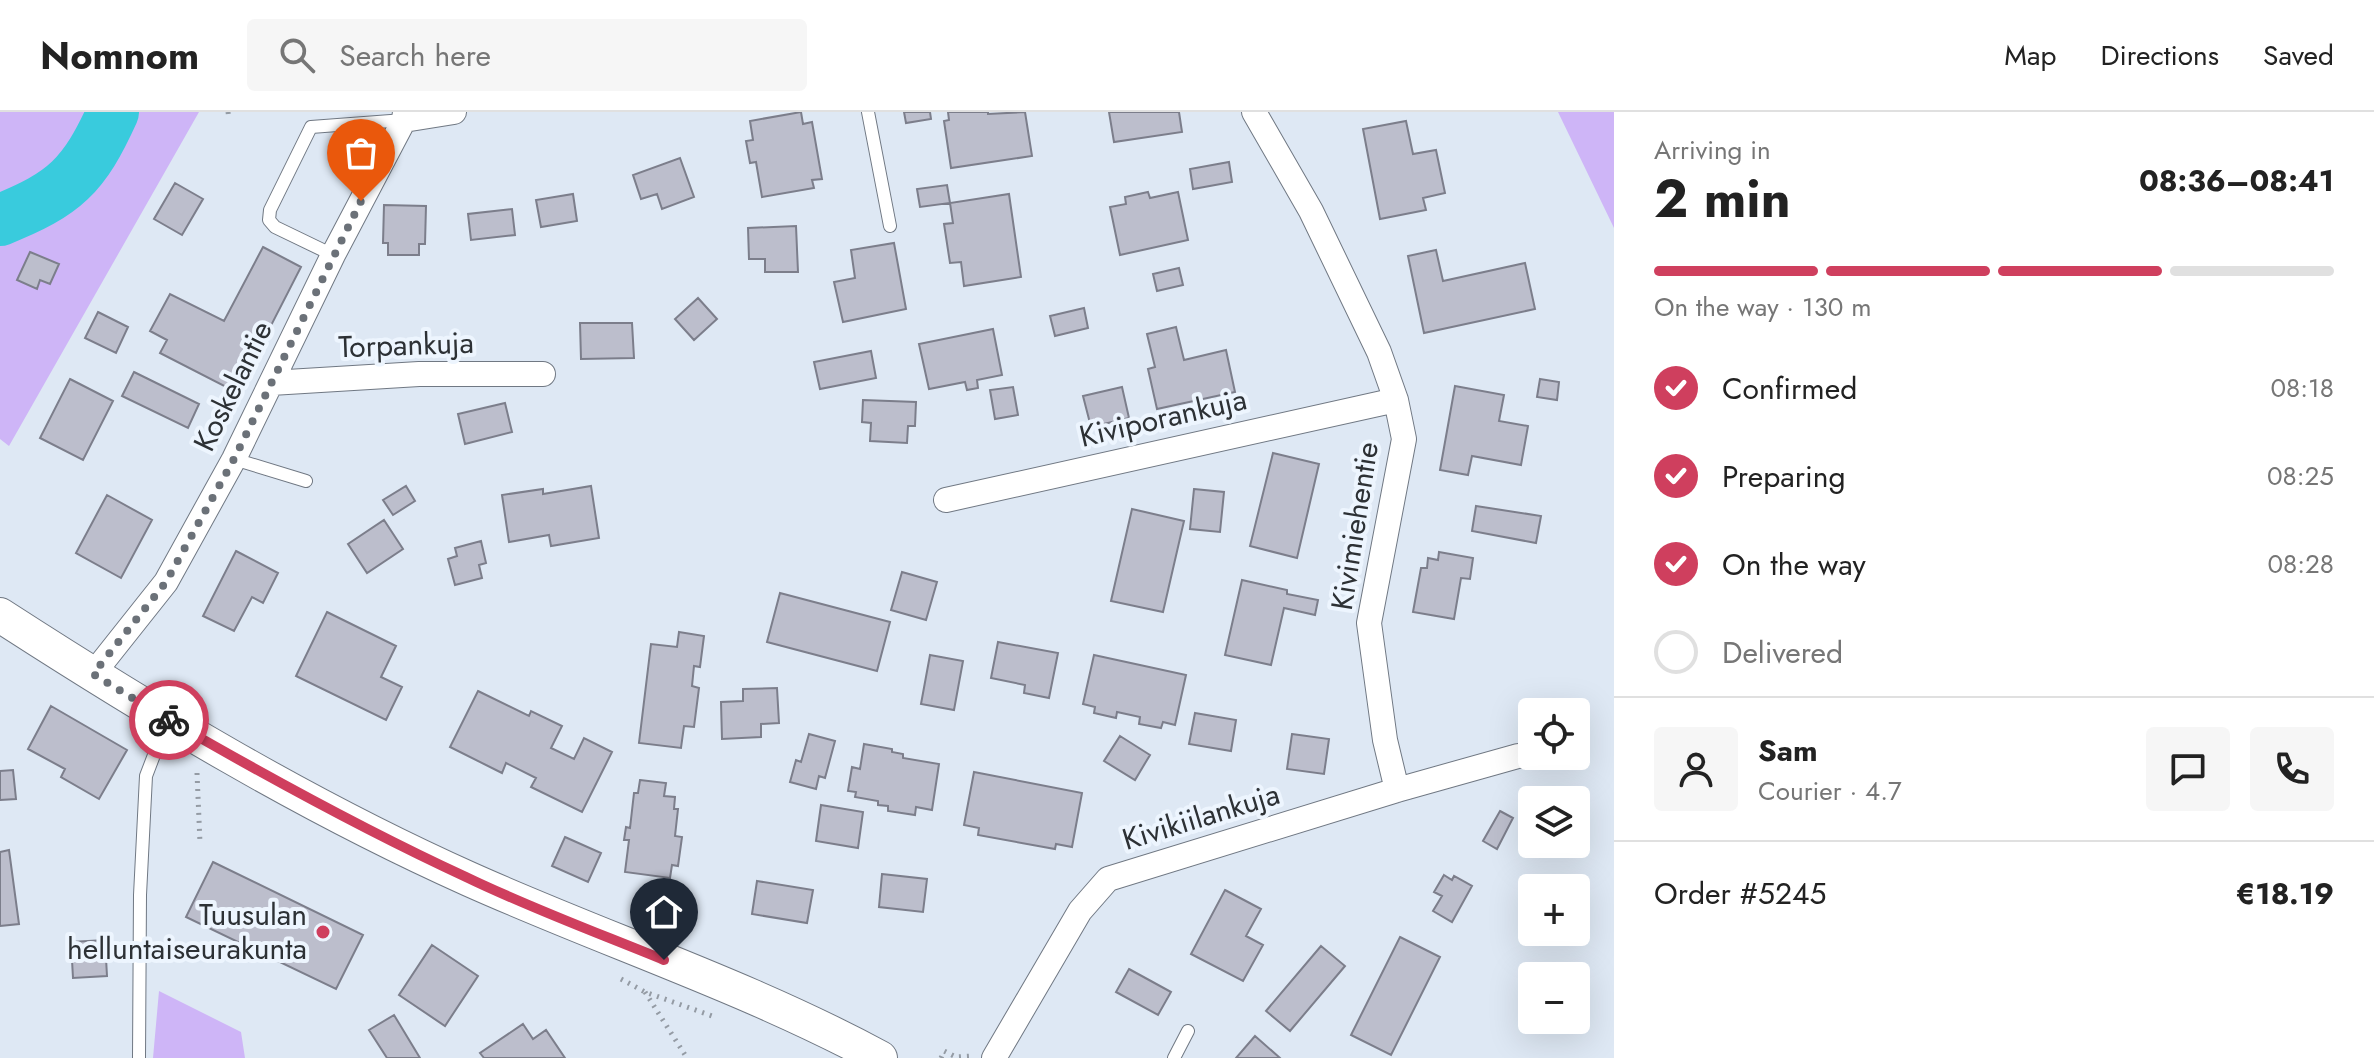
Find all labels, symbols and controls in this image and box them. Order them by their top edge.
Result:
search box [247,19,807,91]
text: Nomnom [40,28,199,83]
icon: search [275,33,319,77]
text: Search here [339,34,491,77]
text: Map [2004,35,2056,76]
text: Directions [2100,35,2219,76]
text: Saved [2263,35,2334,76]
pin [327,119,395,201]
icon: bag [339,131,383,175]
text: Arriving in [1654,131,1771,169]
text: 08:36–08:41 [2139,159,2334,202]
text: 2 min [1654,161,1791,237]
text: On the way · 130 m [1654,288,1872,326]
street label: Koskelantie [182,313,283,458]
street label: Torpankuja [338,321,474,368]
icon: check [1654,366,1698,410]
text: Confirmed [1722,367,1857,410]
text: 08:18 [2271,369,2334,407]
street label: Kiviporankuja [1075,377,1251,458]
street label: Kivimiehentie [1320,439,1389,613]
icon: check [1654,454,1698,498]
text: Preparing [1722,455,1846,498]
text: 08:25 [2267,457,2334,495]
icon: check [1654,542,1698,586]
text: On the way [1722,543,1866,586]
text: 08:28 [2267,545,2334,583]
text: Delivered [1722,631,1843,674]
courier [129,680,209,760]
icon: bike [147,698,191,742]
map controls [1518,698,1590,1034]
button: locate [1518,698,1590,770]
button: person [1654,727,1738,811]
button: chat [2146,727,2230,811]
button: phone [2250,727,2334,811]
text: Sam [1758,729,1818,772]
street label: Kivikiilankuja [1117,772,1285,861]
text: Courier · 4.7 [1758,772,1902,810]
button: layers [1518,786,1590,858]
text: Order #5245 [1654,872,1826,915]
text: €18.19 [2236,872,2334,915]
button: + [1518,874,1590,946]
pin [630,878,698,960]
icon: home [642,890,686,934]
place label: Tuusulan helluntaiseurakunta [67,893,307,970]
marker: Tuusulan helluntaiseurakunta [314,923,332,941]
button: − [1518,962,1590,1034]

